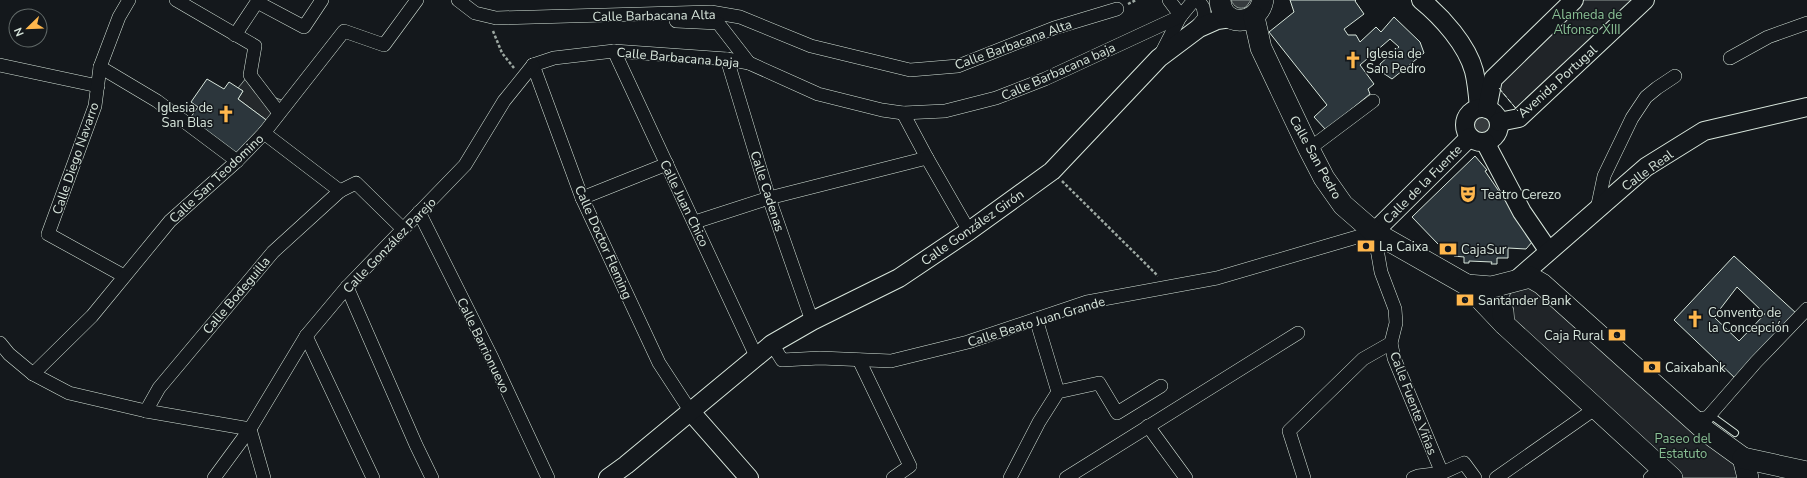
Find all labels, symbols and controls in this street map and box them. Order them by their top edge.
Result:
street label: Calle Barbacana Alta [592,6,716,26]
park label: Alameda de Alfonso XIII [1552,6,1622,39]
north arrow [8,8,48,48]
street label: Calle Barbacana Alta [952,15,1074,74]
text: N [11,25,28,38]
street label: Calle Barbacana baja [999,39,1118,105]
street label: Avenida Portugal [1514,41,1601,122]
street label: Calle Barbacana baja [616,44,740,72]
place label: Iglesia de San Pedro [1366,45,1426,78]
church icon: Iglesia de San Pedro [1343,50,1363,70]
place label: Iglesia de San Blas [157,99,213,132]
street label: Calle Diego Navarro [48,100,104,217]
church icon: Iglesia de San Blas [216,104,236,124]
street label: Calle San Pedro [1285,112,1346,203]
street label: Calle San Teodomino [165,130,268,227]
street label: Calle de la Fuente [1379,141,1466,228]
street label: Calle Real [1618,146,1677,196]
street label: Calle Cadenas [746,149,789,234]
street label: Calle Juan Chico [655,157,713,250]
street label: Calle Doctor Fleming [570,183,636,302]
theatre icon: Teatro Cerezo [1458,184,1478,204]
street label: Calle González Girón [917,185,1028,270]
place label: Teatro Cerezo [1481,186,1561,204]
street label: Calle González Parejo [339,194,440,298]
bank icon: La Caixa [1356,236,1376,256]
place label: La Caixa [1379,238,1428,256]
bank icon: CajaSur [1438,239,1458,259]
place label: CajaSur [1461,241,1507,259]
street label: Calle Bodeguilla [199,253,275,338]
bank icon: Santander Bank [1455,290,1475,310]
street label: Calle Beato Juan Grande [965,292,1107,351]
place label: Santander Bank [1478,292,1572,310]
street label: Calle Barrionuevo [452,295,514,396]
place label: Convento de la Concepción [1708,304,1789,337]
church icon: Convento de la Concepción [1685,309,1705,329]
bank icon: Caja Rural [1607,325,1627,345]
place label: Caja Rural [1544,327,1604,345]
street label: Calle Fuente Viñas [1385,349,1441,458]
bank icon: Caixabank [1642,357,1662,377]
place label: Caixabank [1665,359,1726,377]
park label: Paseo del Estatuto [1655,430,1712,463]

